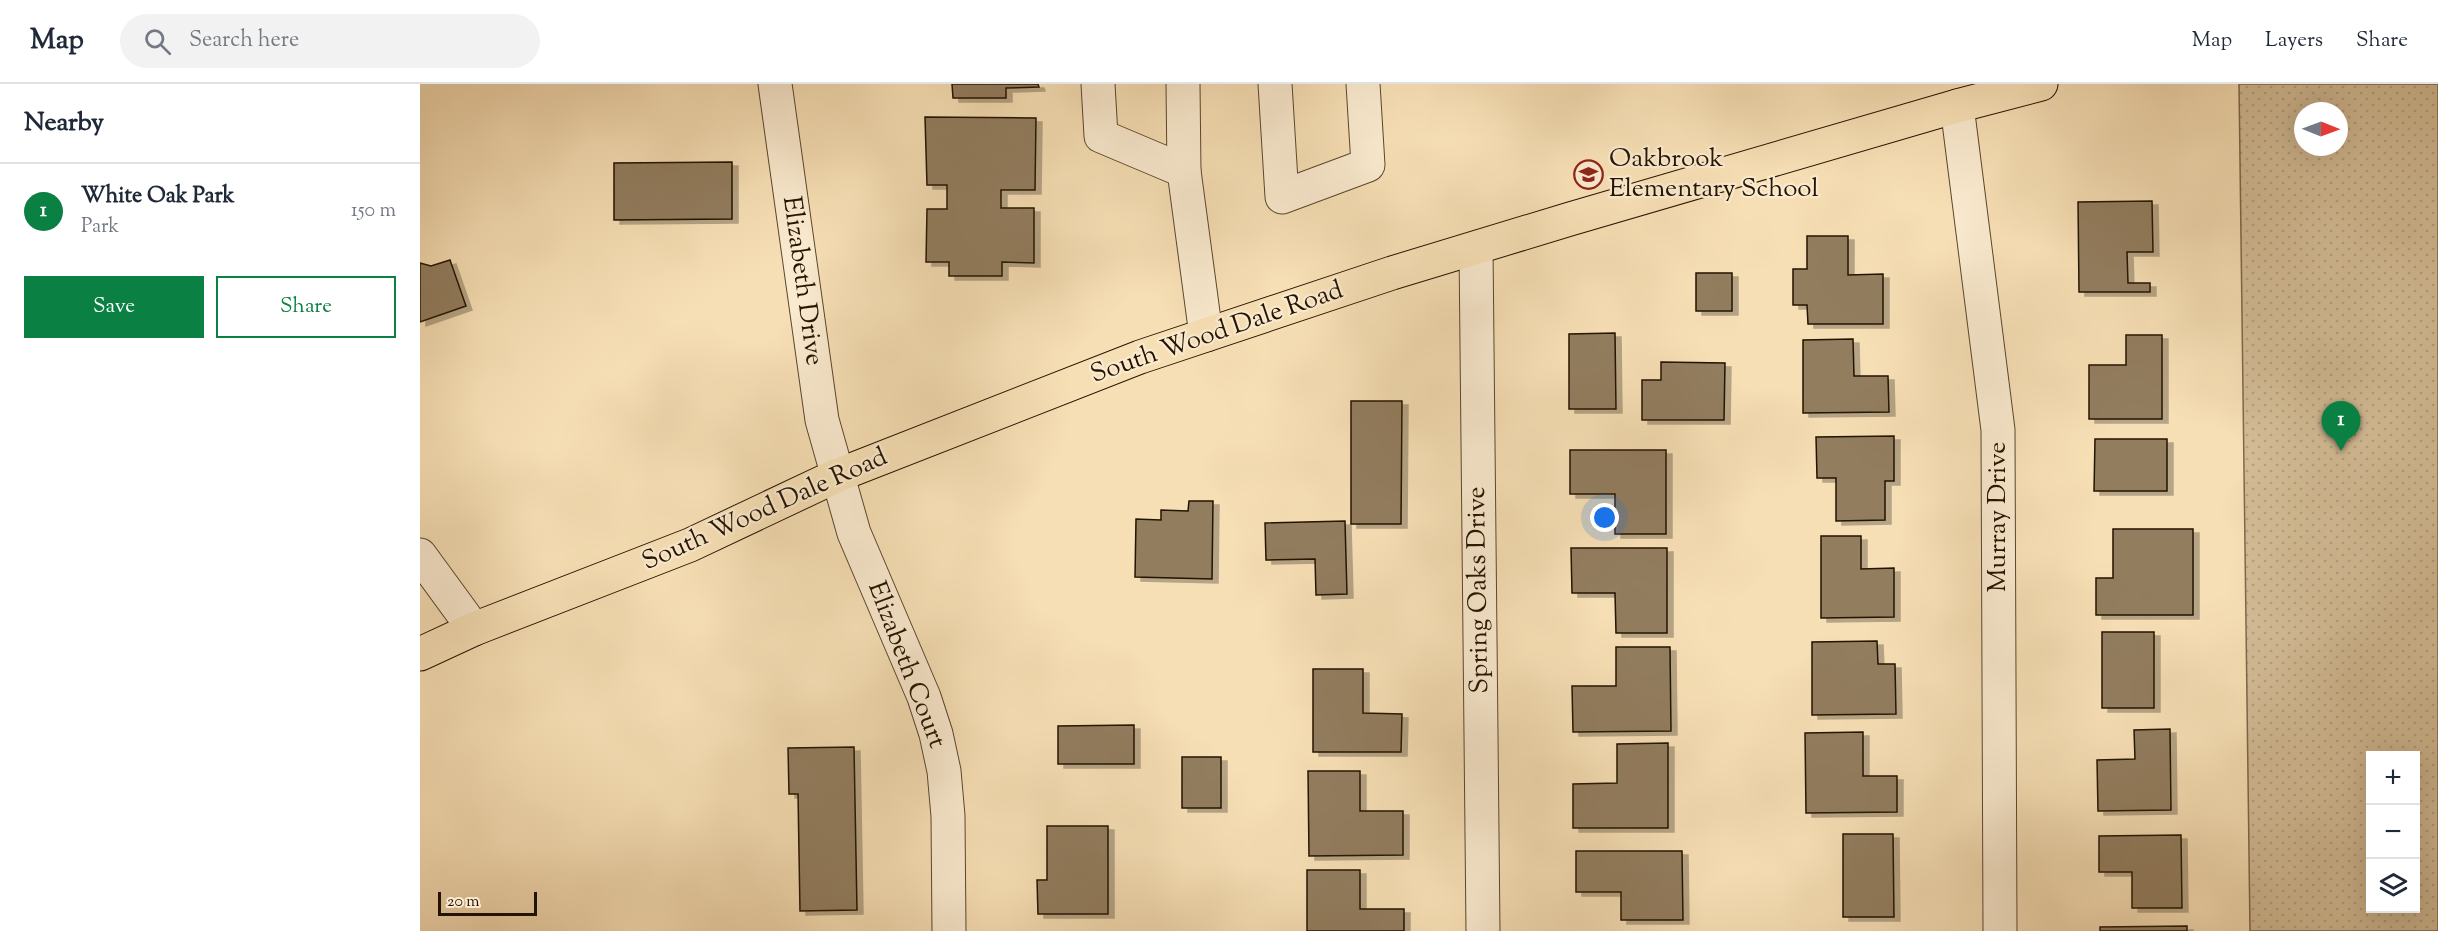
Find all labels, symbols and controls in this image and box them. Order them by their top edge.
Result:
search box [120,14,540,68]
text: Map [30,21,84,61]
icon: search [141,25,174,58]
text: Search here [189,25,299,57]
text: Map [2192,26,2232,56]
text: Layers [2265,26,2323,56]
text: Share [2356,26,2408,56]
north arrow [2294,102,2348,156]
text: Nearby [24,105,104,142]
place label: Oakbrook Elementary School [1609,141,1819,208]
school or university icon: Oakbrook Elementary School [1572,158,1604,190]
text: White Oak Park [81,181,235,213]
street label: Elizabeth Drive [772,194,832,368]
text: 1 [40,197,47,226]
text: 150 m [351,197,396,226]
text: Park [81,213,119,242]
street label: South Wood Dale Road [1086,272,1349,394]
button: Save [24,276,204,338]
button: Share [216,276,396,338]
pin: 1 [2322,402,2360,451]
street label: South Wood Dale Road [636,439,894,581]
street label: Murray Drive [1980,442,2017,592]
street label: Spring Oaks Drive [1459,486,1499,694]
your location [1590,503,1619,532]
street label: Elizabeth Court [857,576,955,754]
map controls [2366,751,2420,913]
button: + [2366,751,2420,805]
button: − [2366,805,2420,859]
button: layers [2366,859,2420,913]
scale bar [438,889,537,916]
text: 20 m [447,891,480,914]

